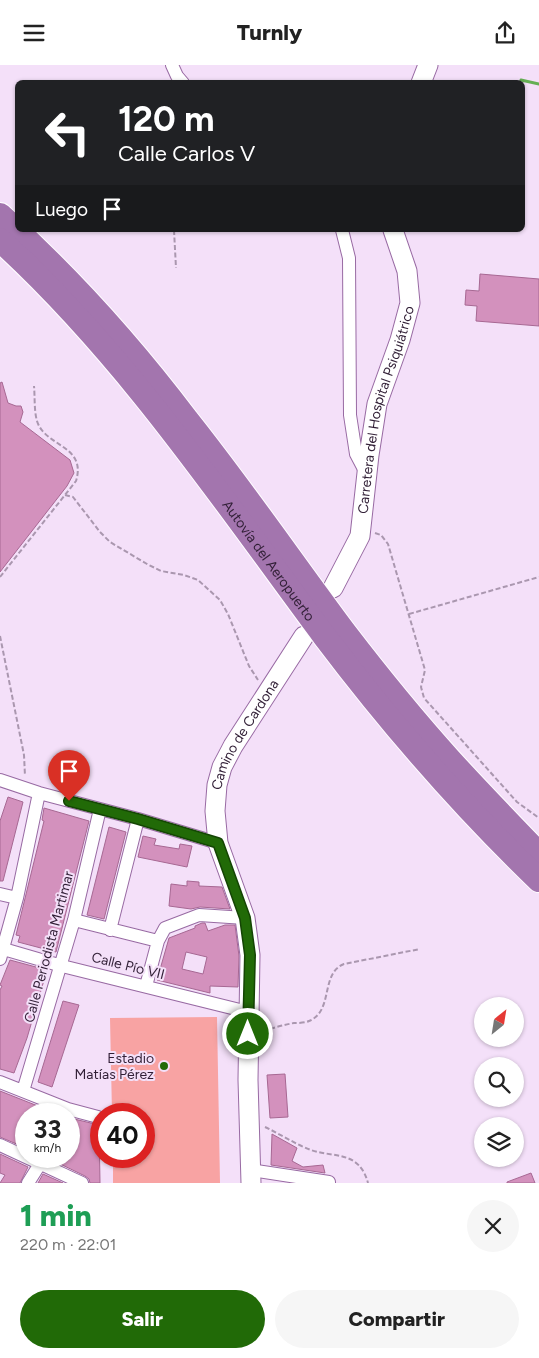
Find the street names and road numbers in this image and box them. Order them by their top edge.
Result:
street label: Carretera del Hospital Psiquiátrico [354,304,417,515]
street label: Autovía del Aeropuerto [219,497,319,624]
street label: Camino de Cardona [208,676,282,792]
street label: Calle Periodista Martimar [21,869,77,1025]
street label: Calle Pío VII [90,949,166,983]

